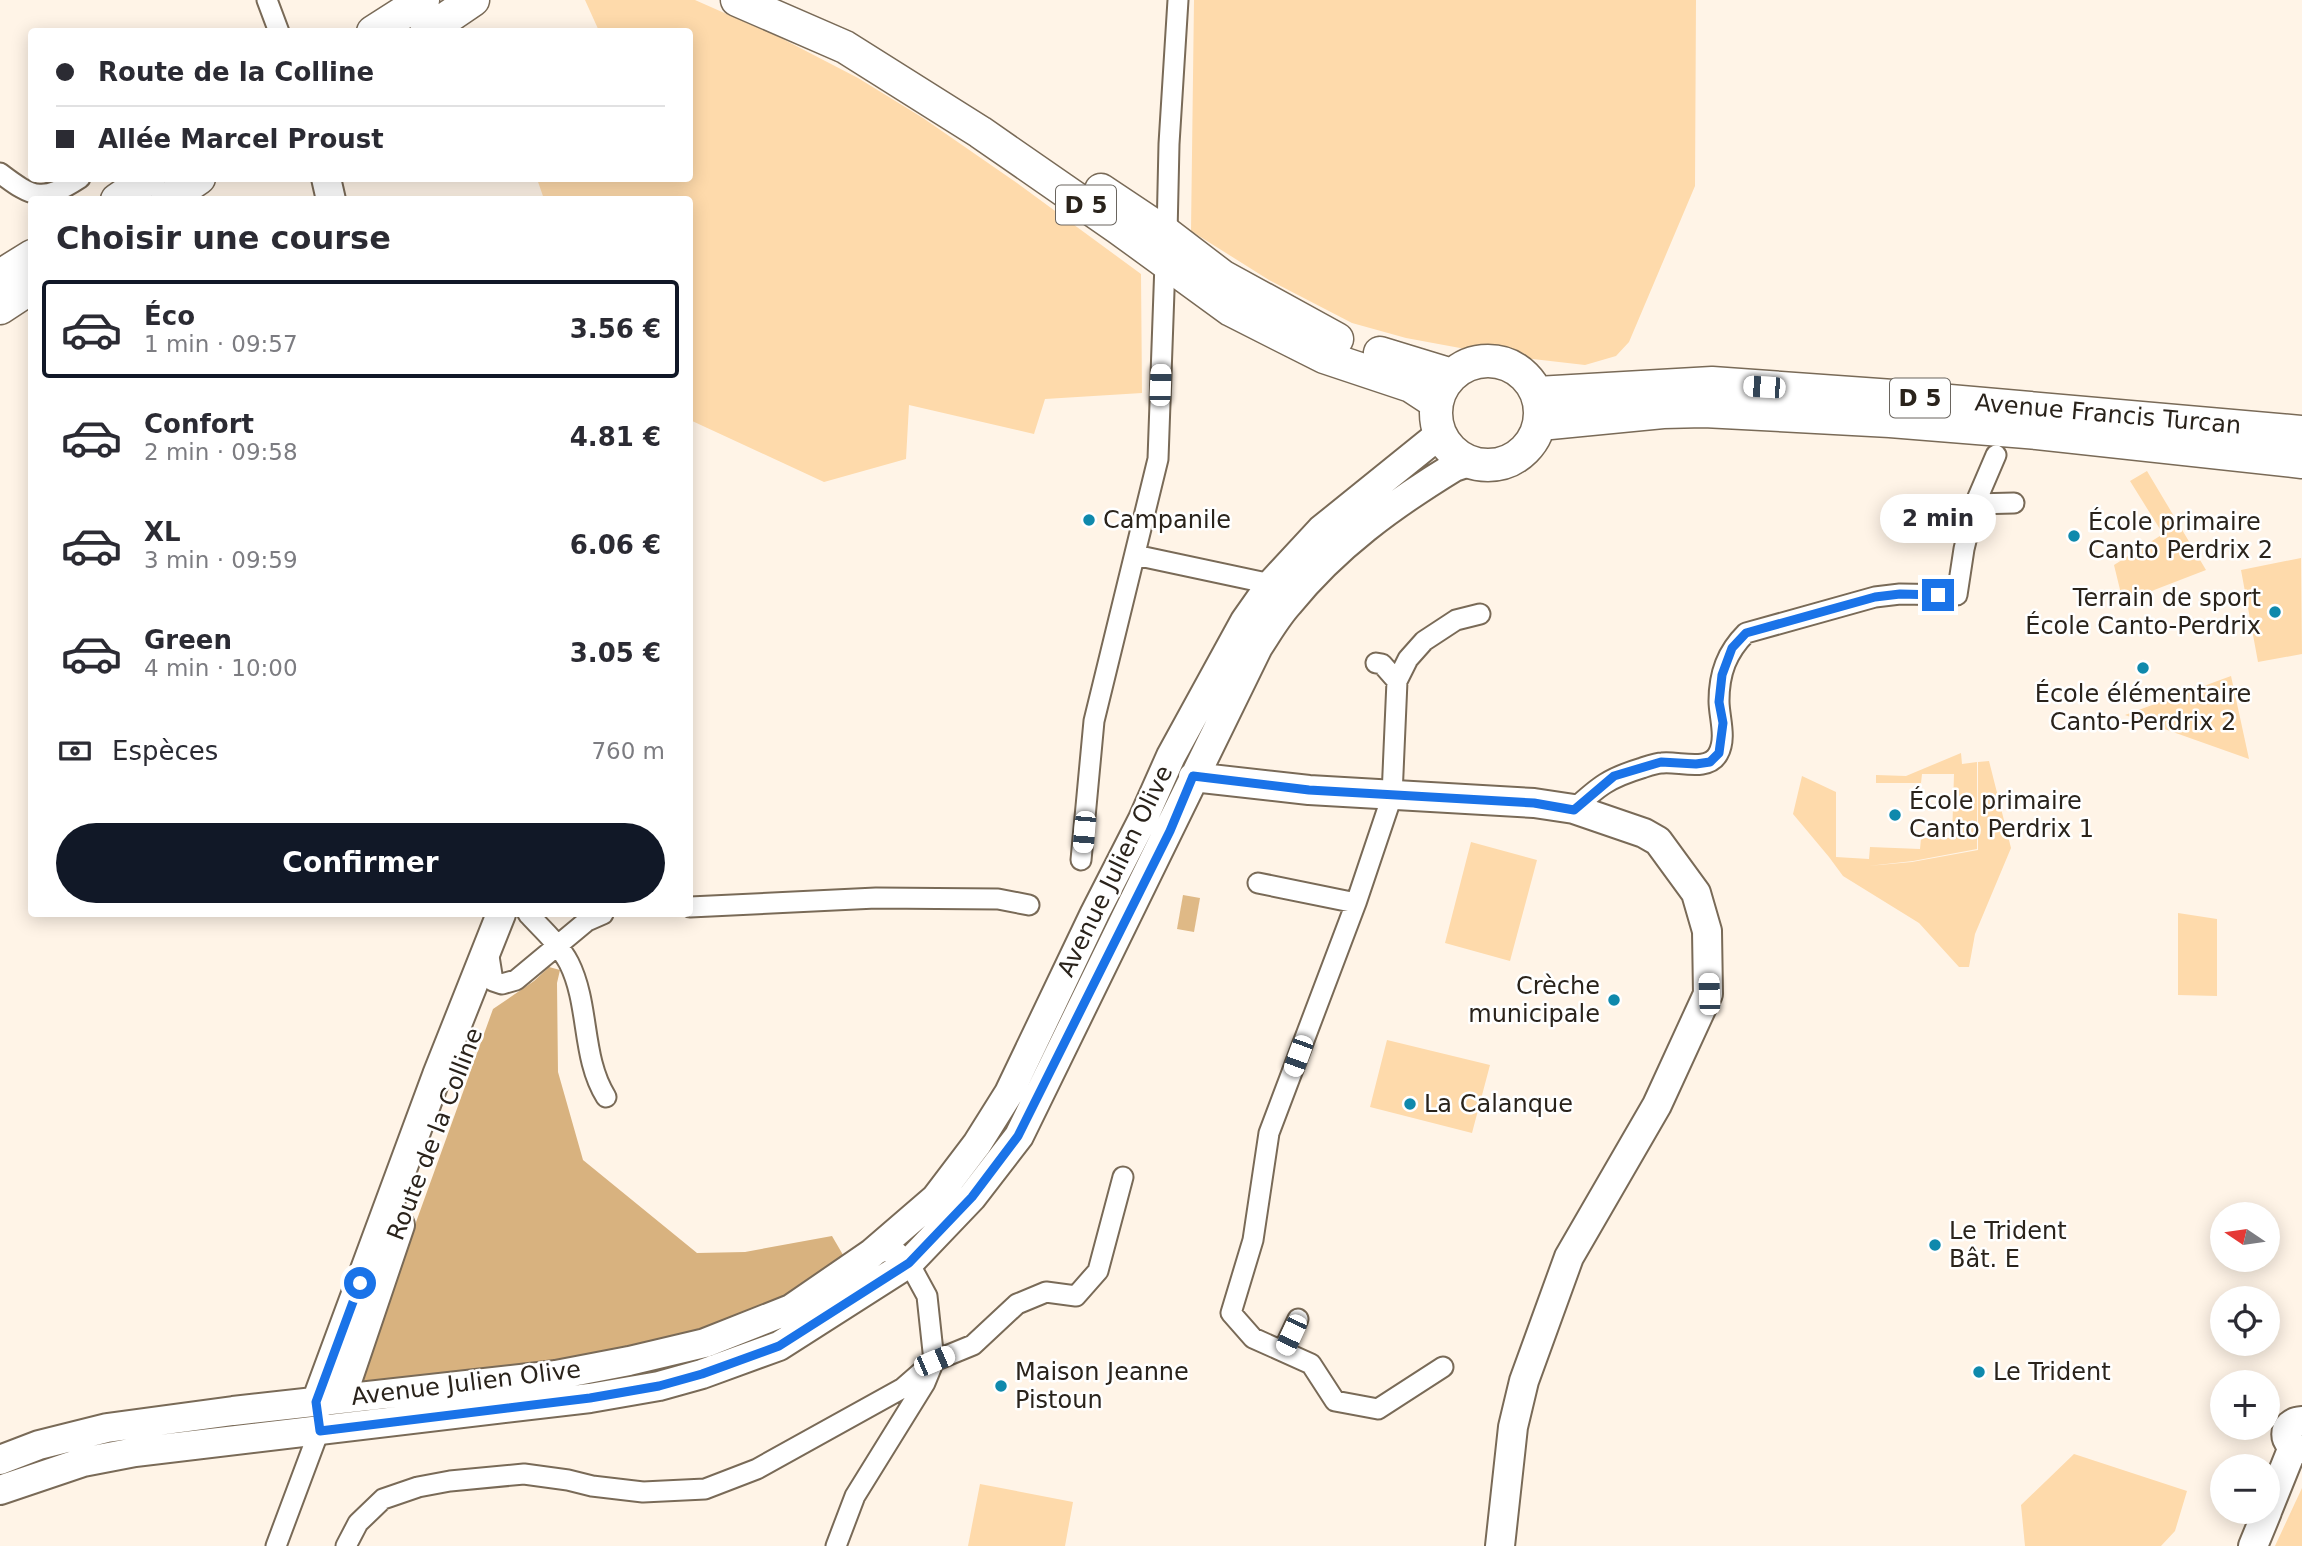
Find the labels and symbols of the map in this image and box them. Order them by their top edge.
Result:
road number: D 5 [1056,186,1116,224]
car [1149,364,1172,406]
car [1743,375,1786,399]
road number: D 5 [1890,378,1950,418]
street label: Avenue Francis Turcan [1974,388,2242,440]
callout: 2 min [1880,494,1996,542]
place label: Campanile [1103,506,1231,534]
place label: École primaire Canto Perdrix 2 [2088,507,2273,564]
marker: Campanile [1081,512,1097,528]
marker: École primaire Canto Perdrix 2 [2066,528,2082,544]
route end [1922,579,1954,611]
place label: Terrain de sport École Canto-Perdrix [2025,584,2261,640]
marker: Terrain de sport École Canto-Perdrix [2267,604,2283,620]
marker: École élémentaire Canto-Perdrix 2 [2135,660,2151,676]
place label: École élémentaire Canto-Perdrix 2 [2035,679,2251,736]
street label: Avenue Julien Olive [1052,761,1178,981]
place label: École primaire Canto Perdrix 1 [1909,786,2094,843]
marker: École primaire Canto Perdrix 1 [1887,807,1903,823]
car [1072,810,1097,854]
place label: Crèche municipale [1468,972,1600,1028]
car [1698,973,1721,1015]
marker: Crèche municipale [1606,992,1622,1008]
street label: Route de la Colline [382,1024,488,1244]
car [1281,1033,1316,1079]
place label: La Calanque [1424,1090,1573,1118]
marker: La Calanque [1402,1096,1418,1112]
north arrow [2210,1202,2280,1272]
place label: Le Trident Bât. E [1949,1217,2067,1273]
marker: Le Trident Bât. E [1927,1237,1943,1253]
route start [344,1267,376,1299]
car [1273,1312,1310,1358]
car [911,1343,958,1379]
street label: Avenue Julien Olive [350,1355,582,1411]
place label: Maison Jeanne Pistoun [1015,1358,1189,1414]
place label: Le Trident [1993,1358,2111,1386]
marker: Le Trident [1971,1364,1987,1380]
marker: Maison Jeanne Pistoun [993,1378,1009,1394]

